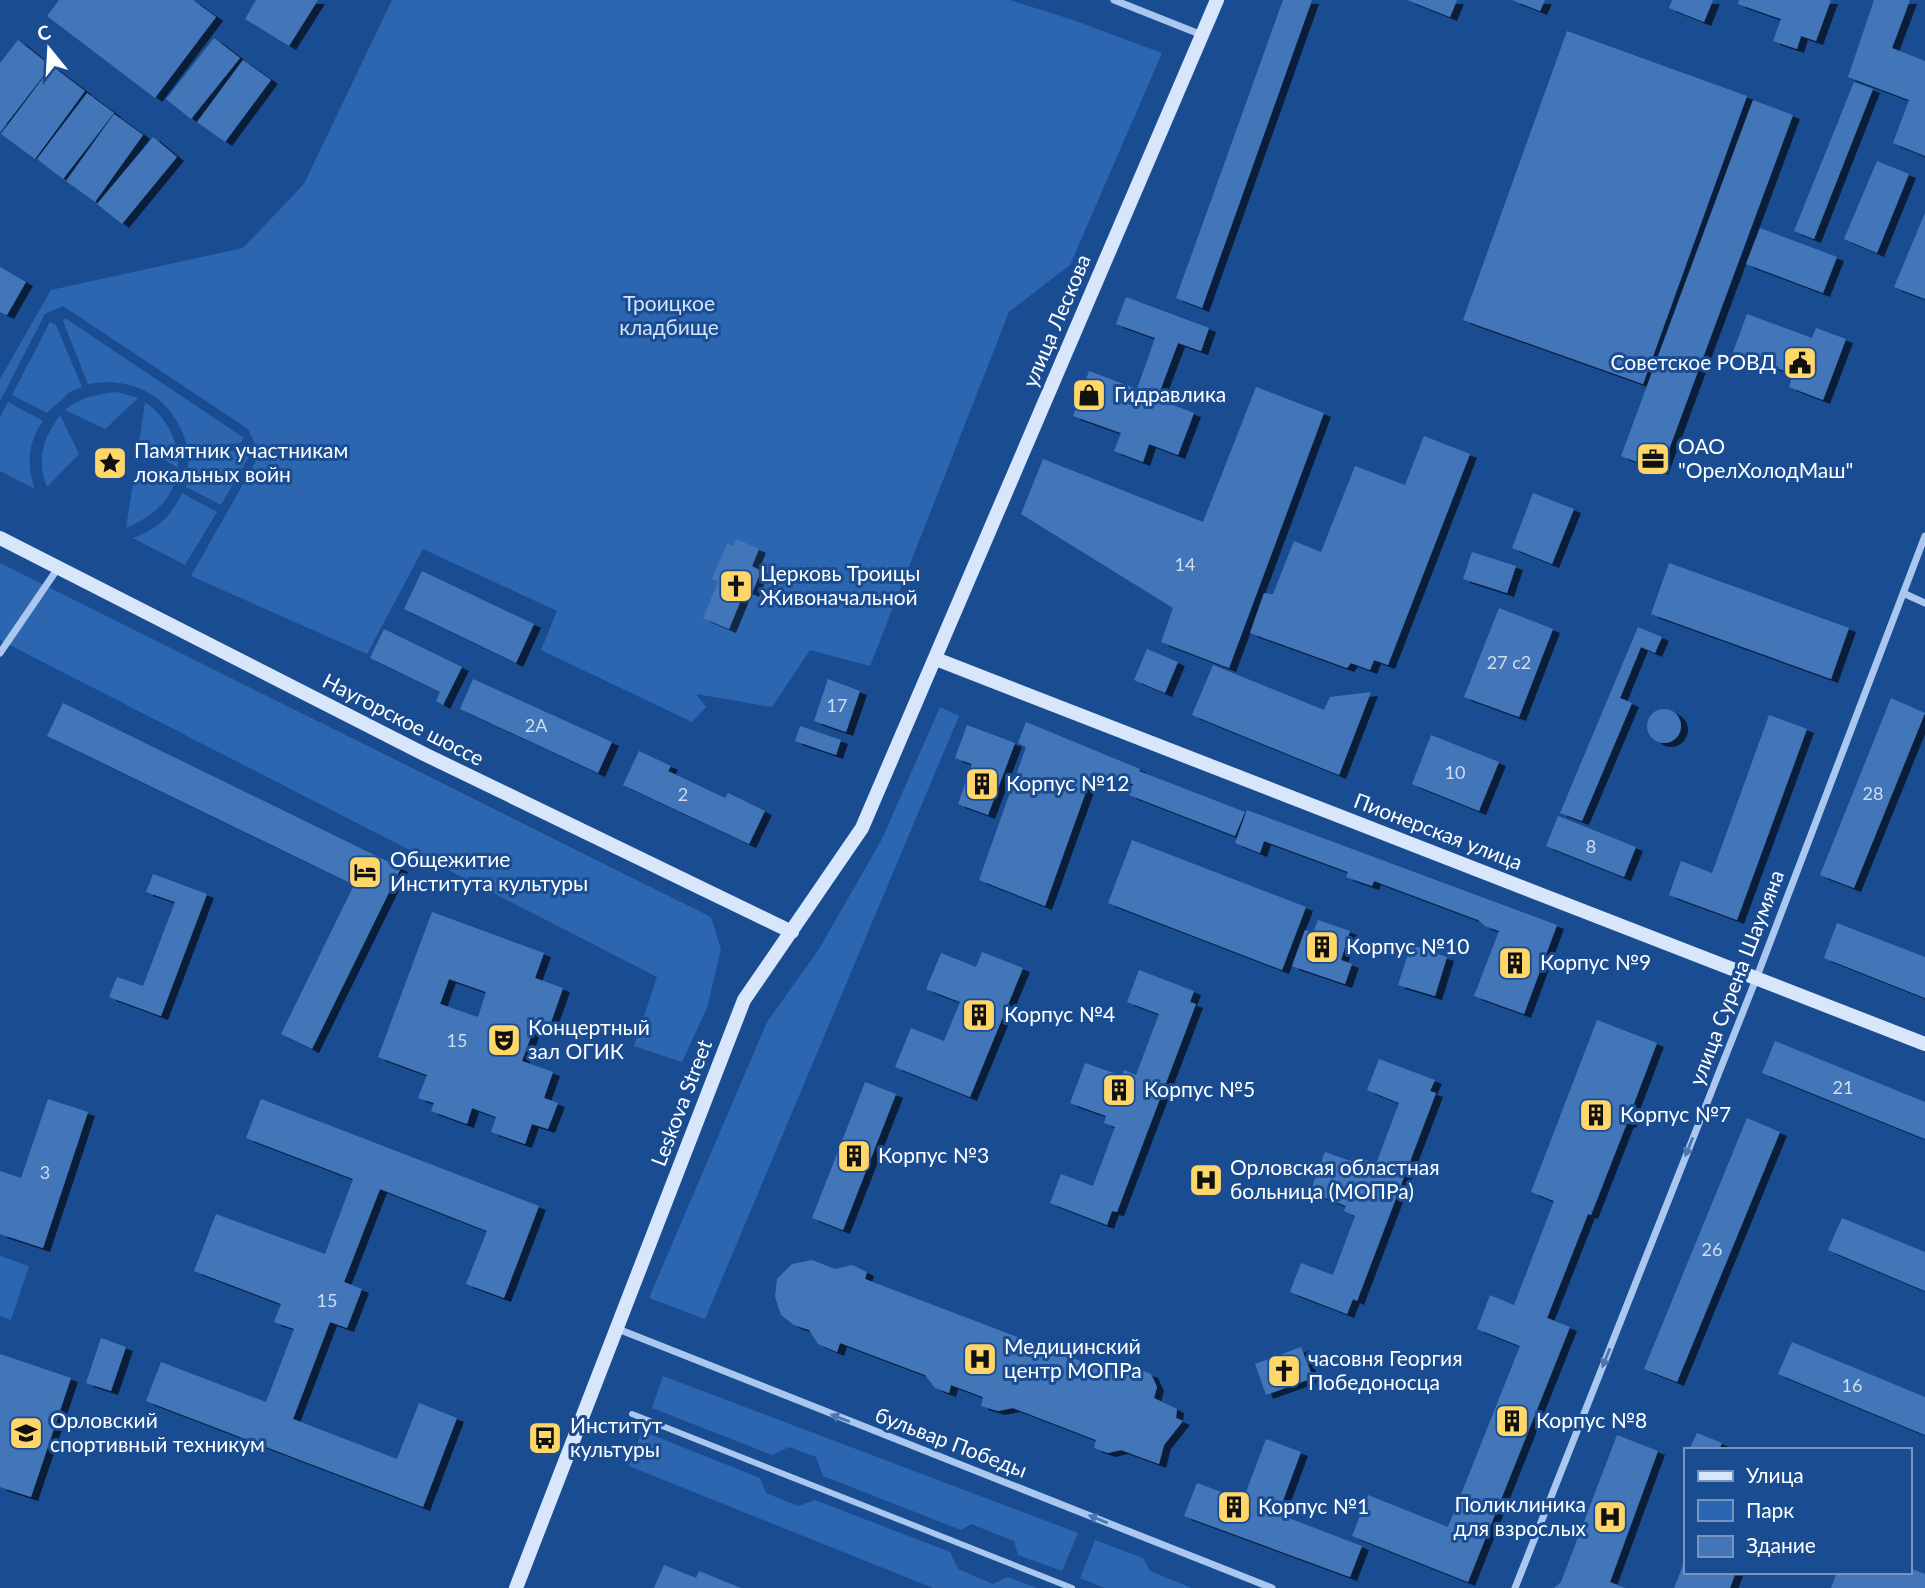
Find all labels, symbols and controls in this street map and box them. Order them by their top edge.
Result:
north arrow [14,14,84,84]
text: С [34,19,54,45]
street label: улица Лескова [1016,250,1095,391]
park label: Троицкое кладбище [619,290,719,339]
public building icon: Советское РОВД [1781,344,1819,382]
place label: Советское РОВД [1611,349,1776,374]
shop icon: Гидравлика [1070,376,1108,414]
place label: Гидравлика [1114,381,1226,406]
place label: ОАО "ОрелХолодМаш" [1678,433,1853,482]
place label: Памятник участникам локальных войн [134,437,348,486]
office icon: ОАО "ОрелХолодМаш" [1634,440,1672,478]
place icon: Памятник участникам локальных войн [91,444,129,482]
house number: 14 [1175,553,1195,575]
place label: Церковь Троицы Живоначальной [760,560,921,609]
church icon: Церковь Троицы Живоначальной [717,567,755,605]
house number: 27 с2 [1487,651,1531,673]
street label: Наугорское шоссе [319,667,488,770]
house number: 17 [827,694,847,716]
house number: 2А [525,714,548,736]
house number: 10 [1445,761,1465,783]
building icon: Корпус №12 [963,765,1001,803]
place label: Корпус №12 [1006,770,1129,795]
house number: 28 [1863,782,1883,804]
house number: 2 [678,783,688,805]
street label: Пионерская улица [1351,787,1526,874]
house number: 8 [1586,835,1596,857]
place label: Общежитие Института культуры [390,846,588,895]
hotel icon: Общежитие Института культуры [346,853,384,891]
street label: улица Сурена Шаумяна [1683,866,1788,1089]
building icon: Корпус №10 [1303,928,1341,966]
place label: Корпус №10 [1346,933,1469,958]
building icon: Корпус №9 [1496,944,1534,982]
place label: Корпус №9 [1540,949,1651,974]
building icon: Корпус №4 [960,996,998,1034]
place label: Корпус №4 [1004,1001,1115,1026]
place label: Концертный зал ОГИК [528,1014,650,1063]
theatre icon: Концертный зал ОГИК [485,1021,523,1059]
house number: 15 [447,1029,467,1051]
street label: Leskova Street [645,1035,716,1169]
building icon: Корпус №5 [1100,1071,1138,1109]
place label: Корпус №5 [1144,1076,1255,1101]
house number: 21 [1833,1076,1853,1098]
building icon: Корпус №7 [1577,1096,1615,1134]
place label: Корпус №7 [1620,1101,1731,1126]
one-way arrow [1684,1136,1695,1157]
building icon: Корпус №3 [835,1137,873,1175]
place label: Корпус №3 [878,1142,989,1167]
place label: Орловская областная больница (МОПРа) [1230,1154,1440,1203]
house number: 3 [40,1161,50,1183]
hospital icon: Орловская областная больница (МОПРа) [1187,1161,1225,1199]
house number: 26 [1702,1238,1722,1260]
house number: 15 [317,1289,337,1311]
place label: Медицинский центр МОПРа [1004,1333,1142,1382]
hospital icon: Медицинский центр МОПРа [961,1340,999,1378]
place label: часовня Георгия Победоносца [1308,1345,1463,1394]
one-way arrow [1600,1348,1611,1369]
church icon: часовня Георгия Победоносца [1265,1352,1303,1390]
house number: 16 [1842,1374,1862,1396]
street label: бульвар Победы [872,1401,1031,1482]
building icon: Корпус №8 [1493,1402,1531,1440]
place label: Орловский спортивный техникум [50,1407,265,1456]
place label: Корпус №8 [1536,1407,1647,1432]
place label: Институт культуры [570,1412,663,1461]
one-way arrow [830,1412,851,1423]
school or university icon: Орловский спортивный техникум [7,1414,45,1452]
bus stop icon: Институт культуры [526,1419,564,1457]
legend [1684,1448,1911,1574]
text: Улица [1746,1462,1804,1487]
building icon: Корпус №1 [1215,1488,1253,1526]
place label: Поликлиника для взрослых [1454,1491,1587,1540]
place label: Корпус №1 [1258,1493,1369,1518]
text: Парк [1746,1497,1794,1522]
hospital icon: Поликлиника для взрослых [1591,1498,1629,1536]
one-way arrow [1087,1513,1108,1524]
text: Здание [1746,1532,1816,1557]

